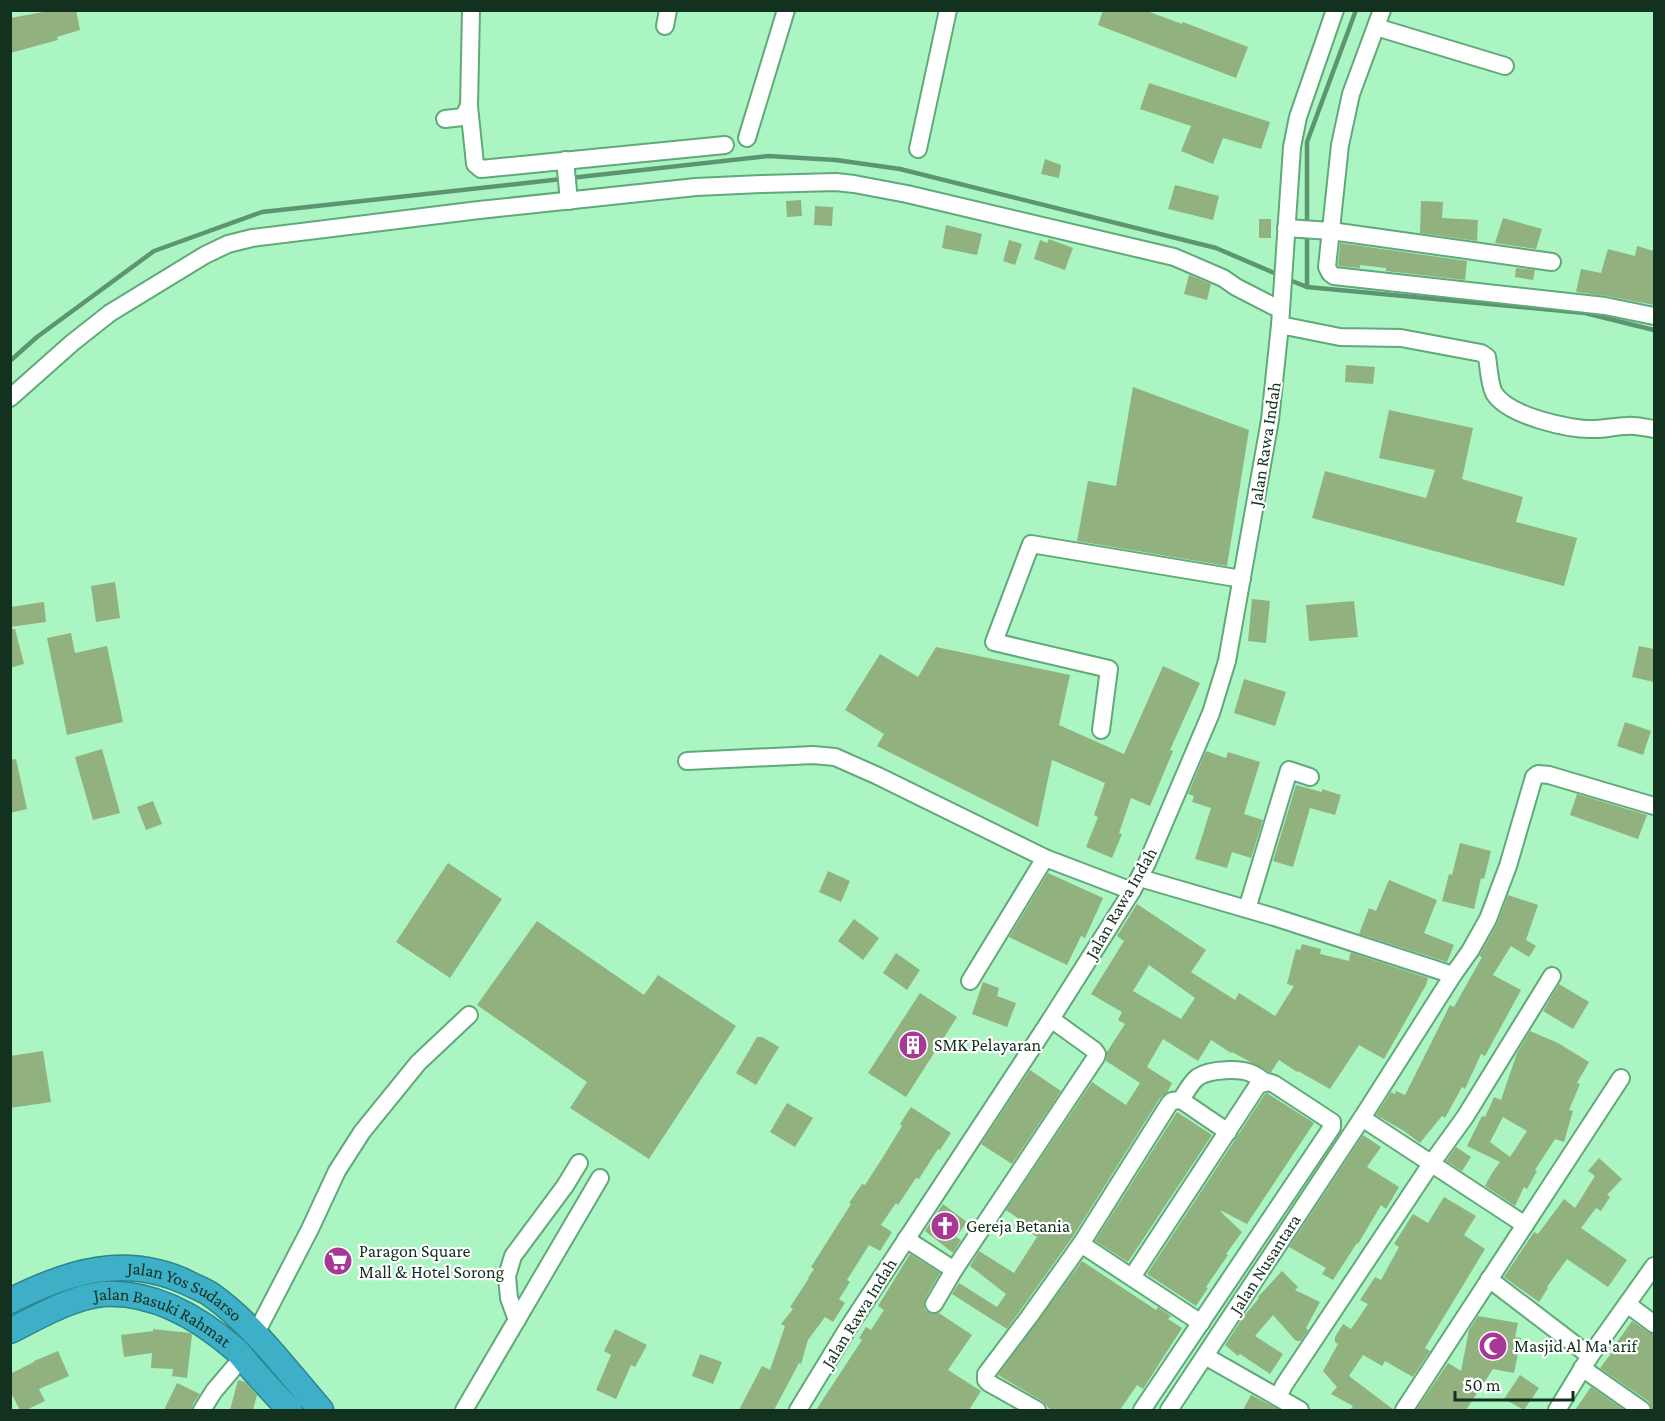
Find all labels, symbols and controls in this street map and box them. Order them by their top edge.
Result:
street label: Jalan Rawa Indah [1245,380,1285,509]
street label: Jalan Rawa Indah [1080,843,1161,964]
building icon: SMK Pelayaran [897,1029,929,1061]
place label: SMK Pelayaran [934,1035,1042,1055]
church icon: Gereja Betania [929,1210,961,1242]
street label: Jalan Nusantara [1224,1210,1305,1319]
place label: Gereja Betania [966,1216,1070,1237]
place label: Paragon Square Mall & Hotel Sorong [359,1241,505,1282]
supermarket icon: Paragon Square Mall & Hotel Sorong [322,1245,354,1277]
street label: Jalan Rawa Indah [816,1254,901,1373]
street label: Jalan Yos Sudarso [125,1258,246,1325]
street label: Jalan Basuki Rahmat [90,1284,236,1352]
mosque icon: Masjid Al Ma'arif [1477,1330,1509,1362]
place label: Masjid Al Ma'arif [1514,1336,1639,1357]
scale bar [1455,1364,1574,1402]
text: 50 m [1464,1375,1501,1395]

